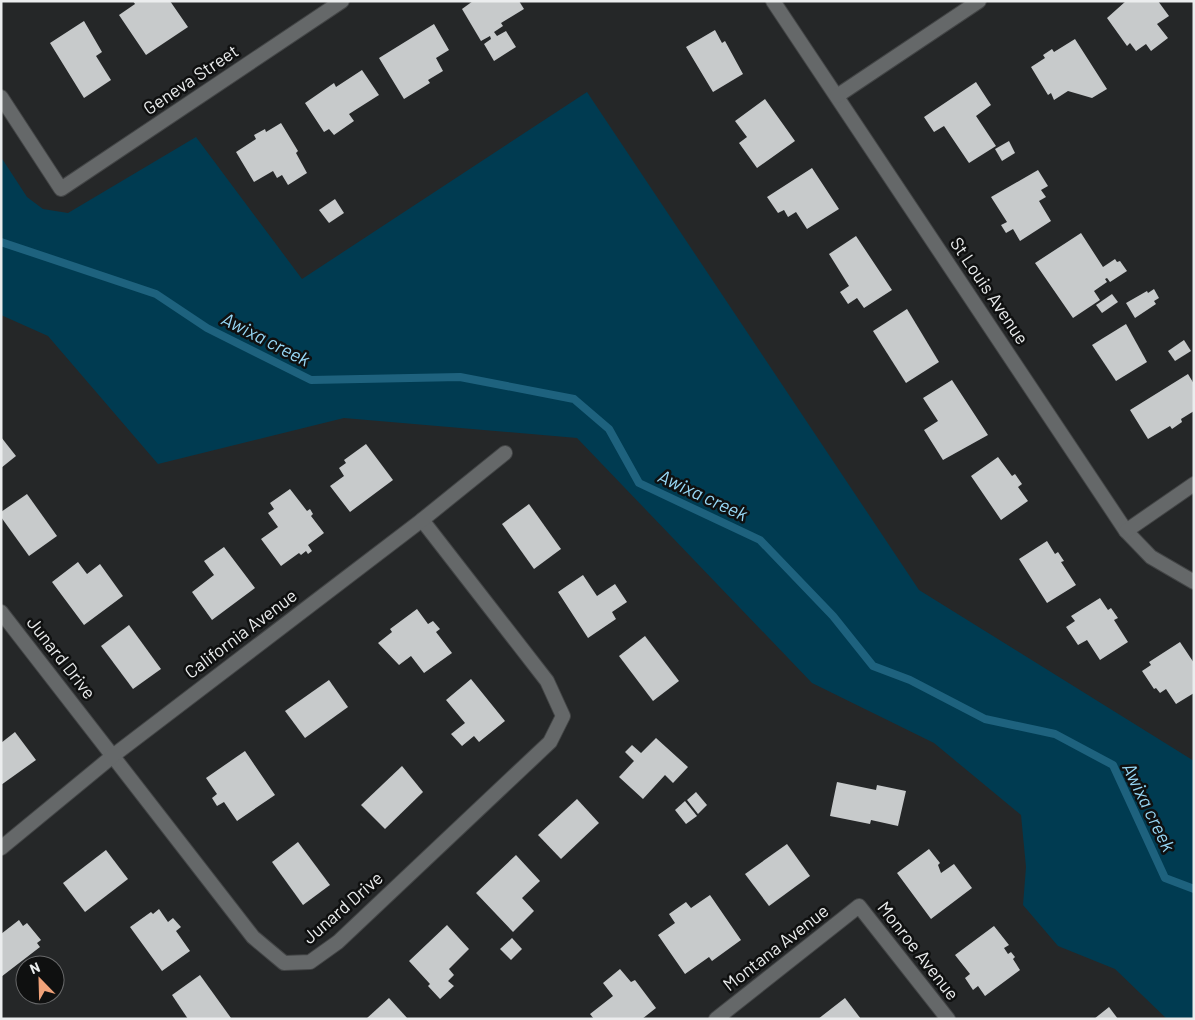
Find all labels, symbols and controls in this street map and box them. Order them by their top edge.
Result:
street label: Geneva Street [139,39,242,119]
street label: St Louis Avenue [946,233,1034,348]
water label: Awixa creek [218,307,315,371]
water label: Awixa creek [655,464,752,526]
street label: California Avenue [180,584,301,683]
street label: Junard Drive [23,612,101,703]
water label: Awixa creek [1118,759,1181,856]
street label: Junard Drive [298,866,387,948]
street label: Monroe Avenue [873,897,964,1004]
street label: Montana Avenue [718,899,833,995]
north arrow [15,955,65,1005]
text: N [27,958,42,977]

